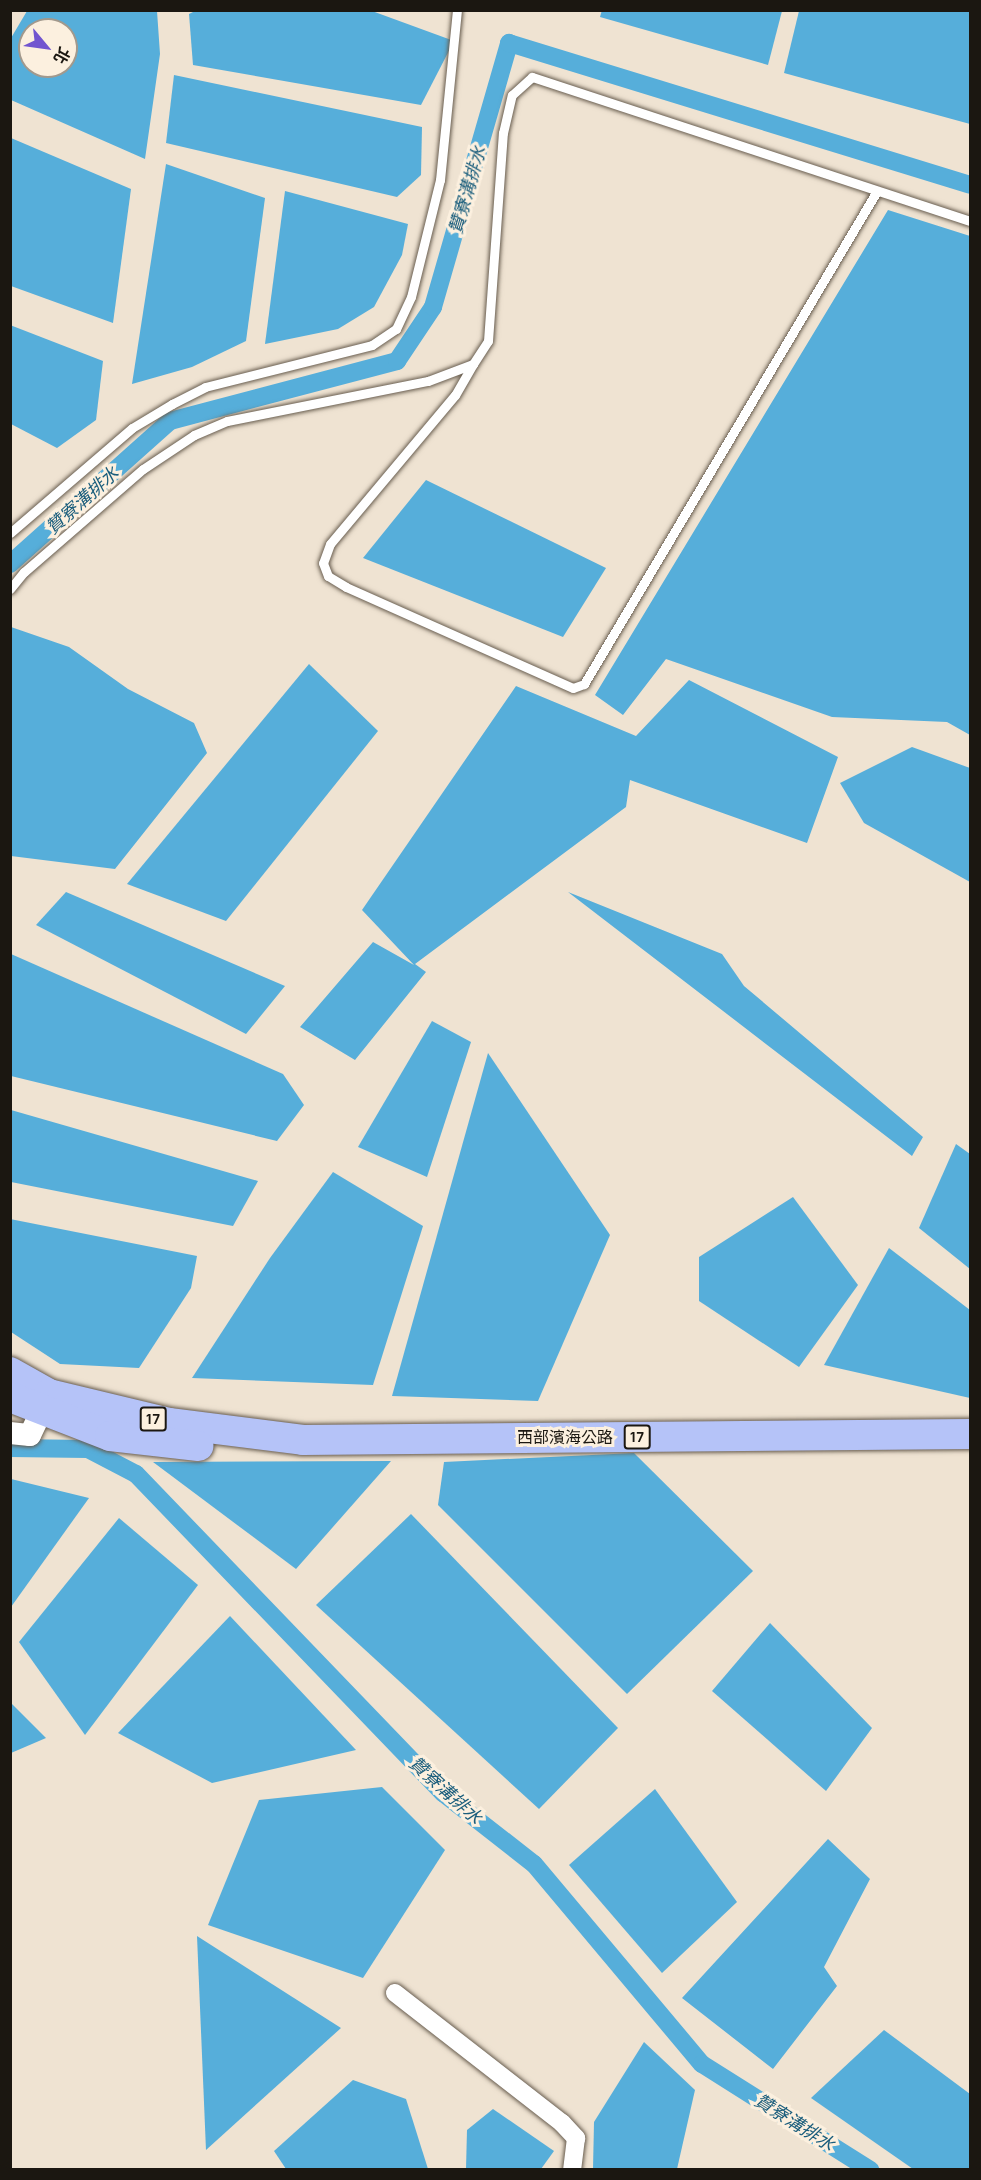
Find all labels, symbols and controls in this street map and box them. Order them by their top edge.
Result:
north arrow [18,18,78,78]
text: 北 [48,43,76,68]
water label: 贊寮溝排水 [444,144,490,236]
water label: 贊寮溝排水 [41,462,123,538]
road number: 17 [140,1407,166,1431]
road number: 17 [624,1425,650,1449]
street label: 西部濱海公路 [517,1427,613,1447]
water label: 贊寮溝排水 [405,1752,487,1828]
water label: 贊寮溝排水 [751,2089,839,2155]

